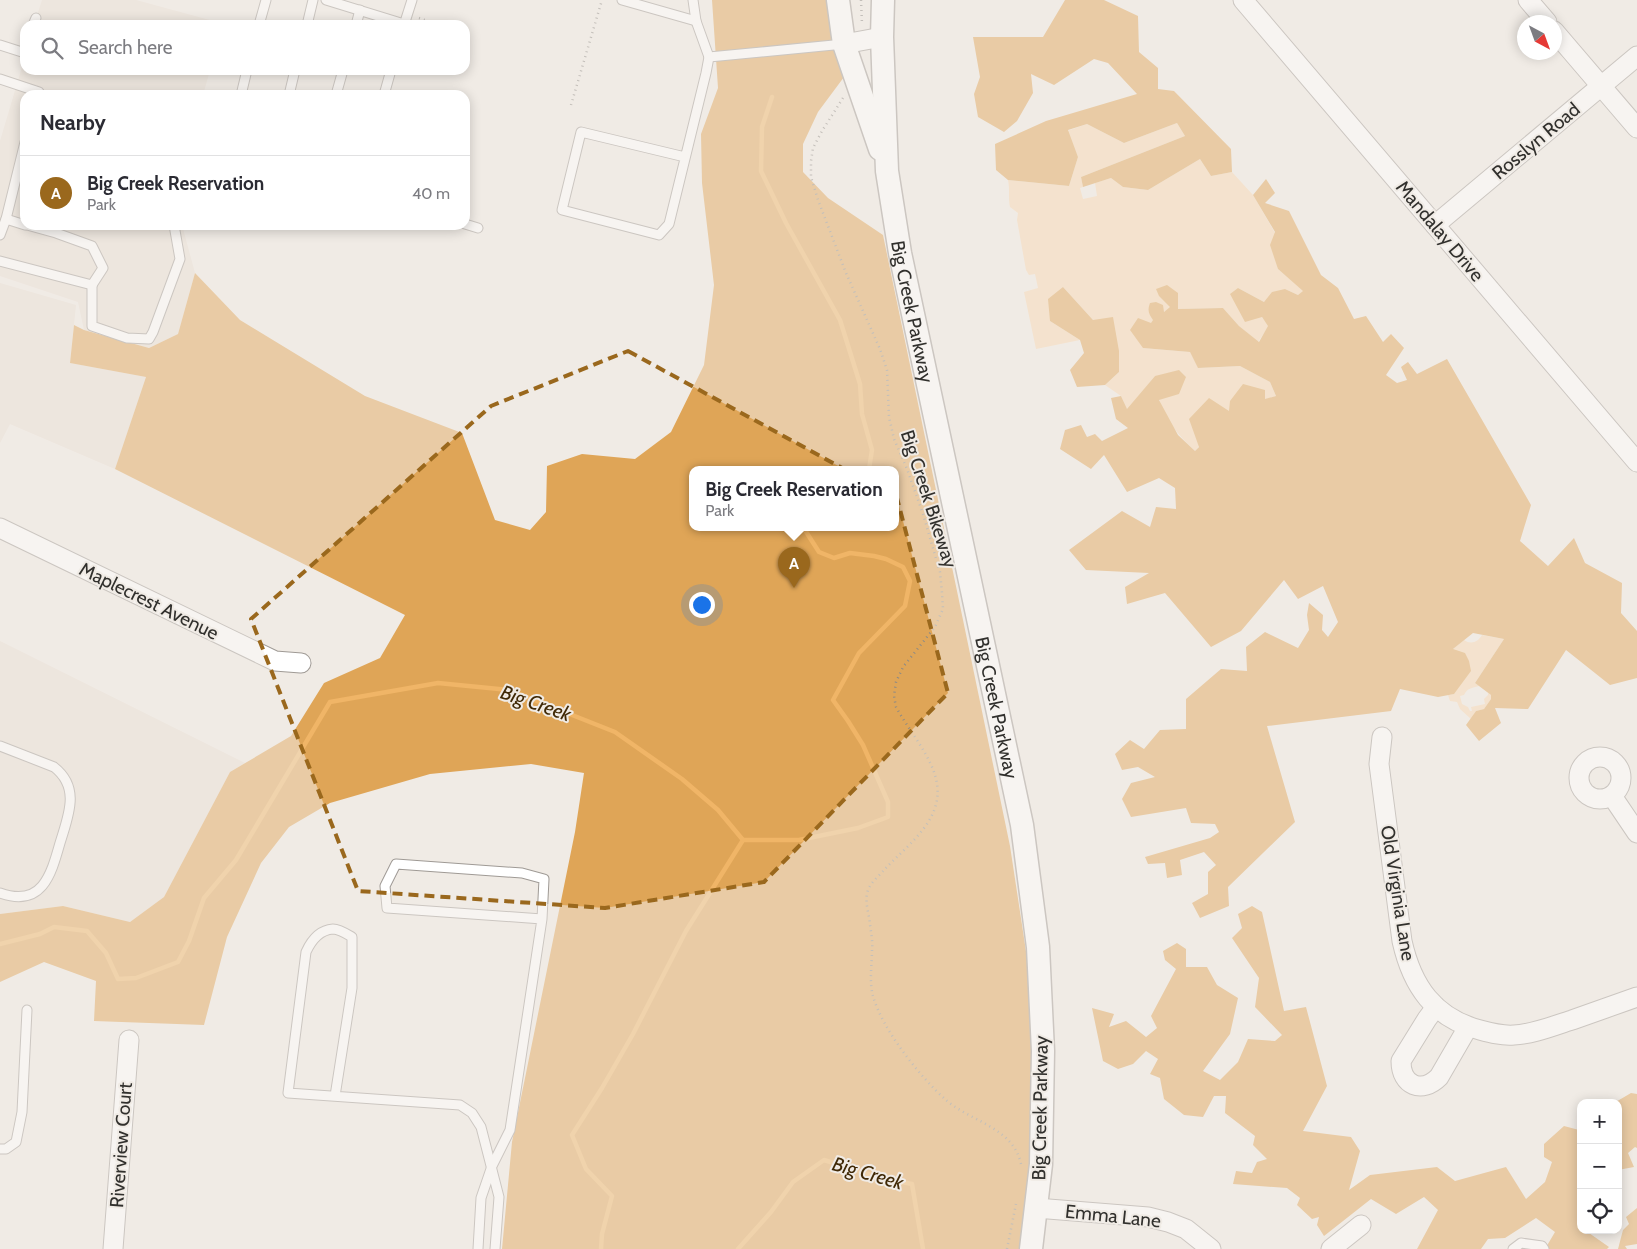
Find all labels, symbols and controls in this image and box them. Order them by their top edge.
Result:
north arrow [1517,15,1562,60]
search box [20,20,470,75]
icon: search [38,34,66,62]
text: Search here [78,36,172,59]
street label: Rosslyn Road [1487,98,1585,184]
text: Nearby [40,110,106,135]
text: Big Creek Reservation [87,172,264,195]
street label: Mandalay Drive [1391,176,1489,286]
text: A [51,184,61,203]
text: 40 m [412,184,450,203]
text: Park [87,195,116,214]
street label: Big Creek Parkway [887,239,939,385]
street label: Big Creek Bikeway [896,427,962,571]
popup [689,466,899,531]
text: Big Creek Reservation [705,478,883,501]
text: Park [705,501,734,520]
pin: A [778,547,810,588]
street label: Maplecrest Avenue [76,557,223,645]
your location [689,592,715,618]
street label: Big Creek Parkway [971,634,1023,781]
water label: Big Creek [498,680,576,727]
street label: Old Virginia Lane [1376,824,1420,963]
street label: Big Creek Parkway [1027,1035,1053,1181]
street label: Riverview Court [105,1081,137,1208]
map controls [1577,1099,1622,1234]
button: + [1577,1099,1622,1144]
button: − [1577,1144,1622,1189]
water label: Big Creek [830,1151,908,1195]
button: locate [1577,1189,1622,1234]
street label: Emma Lane [1064,1200,1162,1232]

